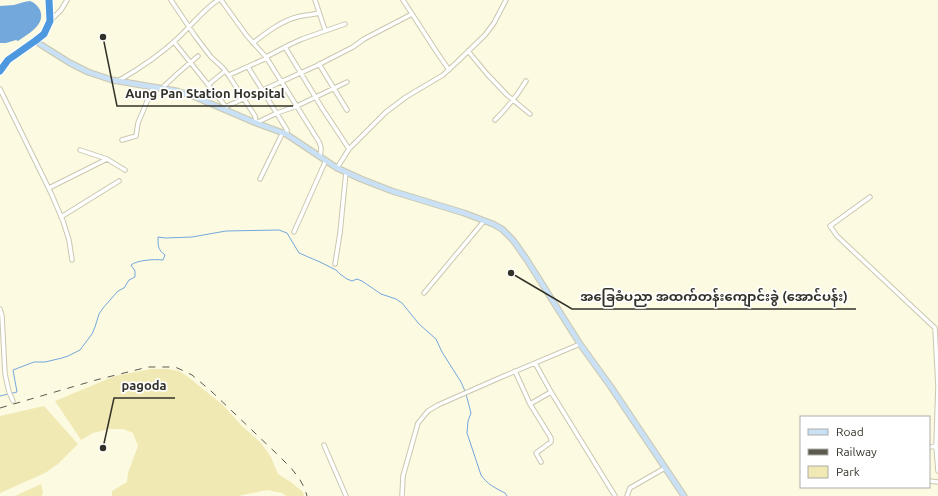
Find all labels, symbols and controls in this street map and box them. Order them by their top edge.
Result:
callout: Aung Pan Station Hospital [117,81,293,106]
text: Aung Pan Station Hospital [125,86,285,100]
callout: အခြေခံပညာ အထက်တန်းကျောင်းခွဲ (အောင်ပန်း) [572,284,856,309]
text: အခြေခံပညာ အထက်တန်းကျောင်းခွဲ (အောင်ပန်း) [580,287,848,308]
callout: pagoda [114,373,175,398]
text: pagoda [121,378,167,392]
legend [800,416,930,488]
text: Road [836,425,864,438]
text: Railway [836,445,877,458]
text: Park [836,465,860,478]

